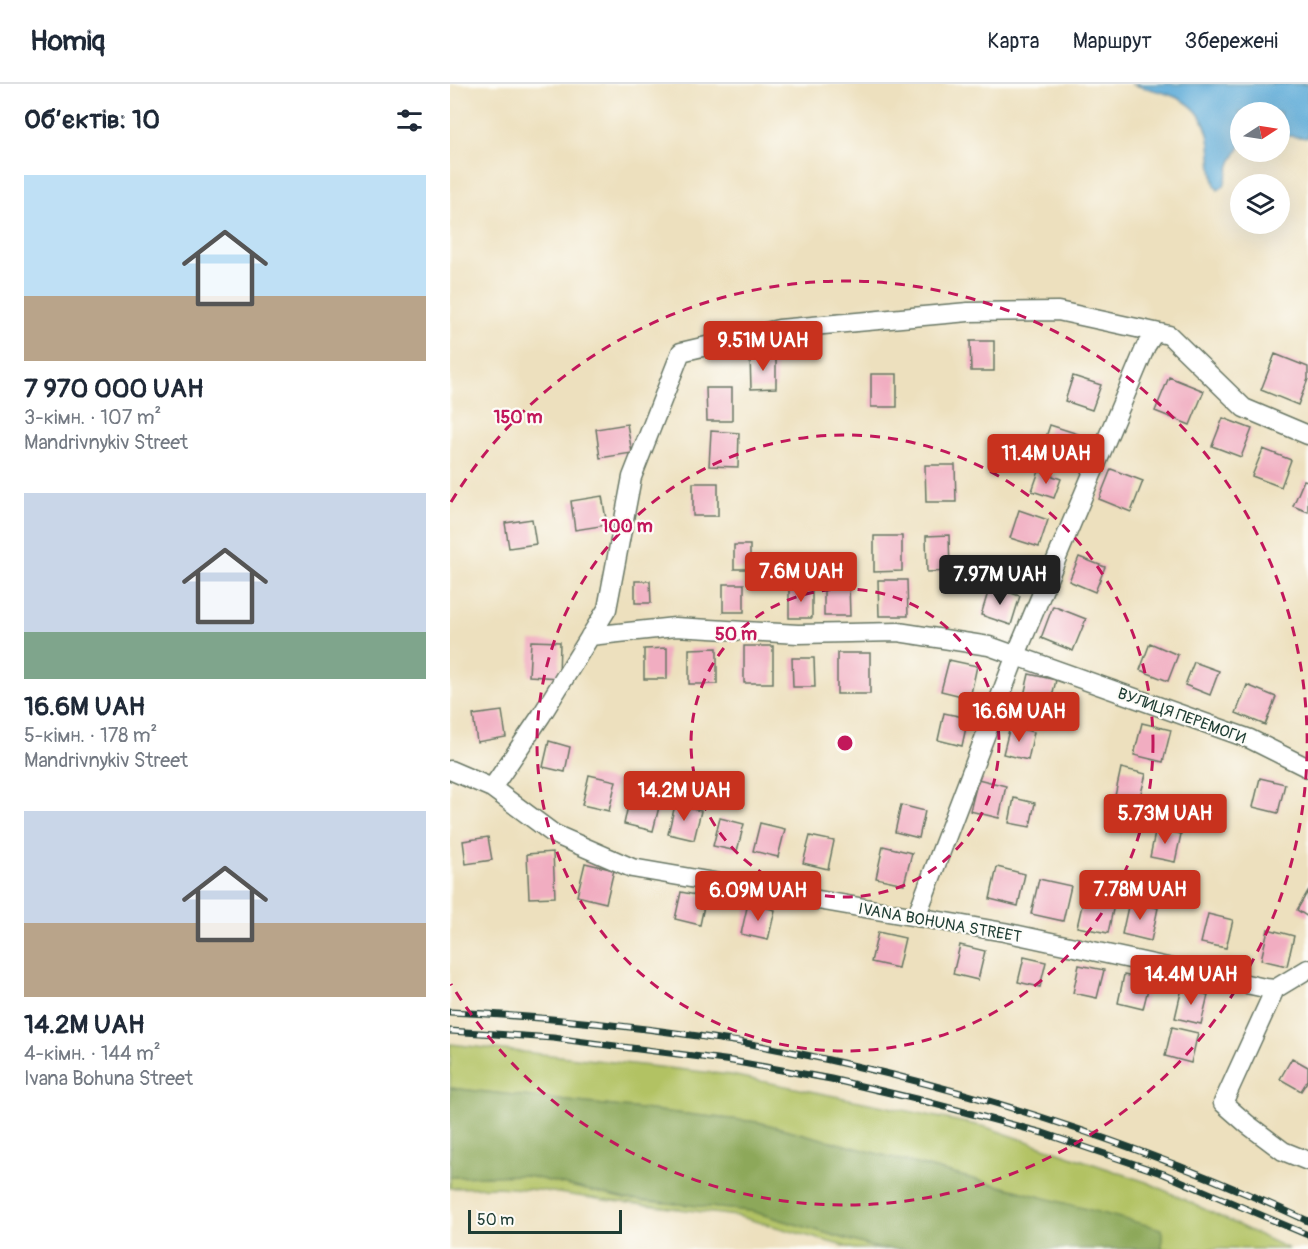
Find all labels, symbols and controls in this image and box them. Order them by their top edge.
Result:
text: Homiq [30,24,105,59]
text: Карта [988,28,1040,55]
text: Маршрут [1073,28,1152,55]
text: Збережені [1185,28,1278,55]
north arrow [1230,102,1290,162]
map controls [1230,102,1290,234]
text: Об’єктів: 10 [24,104,160,136]
icon: filters [393,104,426,137]
button: layers [1230,174,1290,234]
icon: home [171,214,279,322]
pin: 9.51M UAH [694,321,832,372]
text: 9.51M UAH [718,328,808,353]
text: 7 970 000 UAH [24,373,203,405]
text: 3-кімн. · 107 m² [24,405,161,430]
text: 150 m [494,406,543,429]
text: Mandrivnykiv Street [24,430,188,455]
pin: 11.4M UAH [977,434,1115,485]
text: 11.4M UAH [1001,441,1091,466]
text: 100 m [601,515,653,538]
icon: home [171,532,279,640]
pin: 7.6M UAH [739,552,863,603]
pin: 7.97M UAH [931,555,1069,606]
text: 7.6M UAH [759,559,843,584]
text: 7.97M UAH [953,562,1047,587]
text: 50 m [715,623,757,646]
street label: ВУЛИЦЯ ПЕРЕМОГИ [1115,683,1249,749]
text: 16.6M UAH [24,691,145,723]
pin: 16.6M UAH [950,692,1088,743]
text: 16.6M UAH [972,699,1066,724]
text: 5-кімн. · 178 m² [24,723,157,748]
centre of rings [835,733,855,753]
text: Mandrivnykiv Street [24,748,188,773]
pin: 14.2M UAH [615,771,753,822]
text: 14.2M UAH [638,778,730,803]
pin: 5.73M UAH [1096,794,1234,845]
text: 5.73M UAH [1118,801,1212,826]
icon: home [171,850,279,958]
pin: 7.78M UAH [1071,870,1209,921]
pin: 6.09M UAH [689,871,827,922]
text: 7.78M UAH [1093,877,1187,902]
text: 6.09M UAH [709,878,807,903]
street label: IVANA BOHUNA STREET [857,899,1023,947]
pin: 14.4M UAH [1122,955,1260,1006]
text: 14.4M UAH [1144,962,1238,987]
text: 14.2M UAH [24,1009,144,1041]
text: 4-кімн. · 144 m² [24,1041,161,1066]
text: Ivana Bohuna Street [24,1066,193,1091]
scale bar [468,1207,622,1234]
text: 50 m [477,1210,514,1230]

